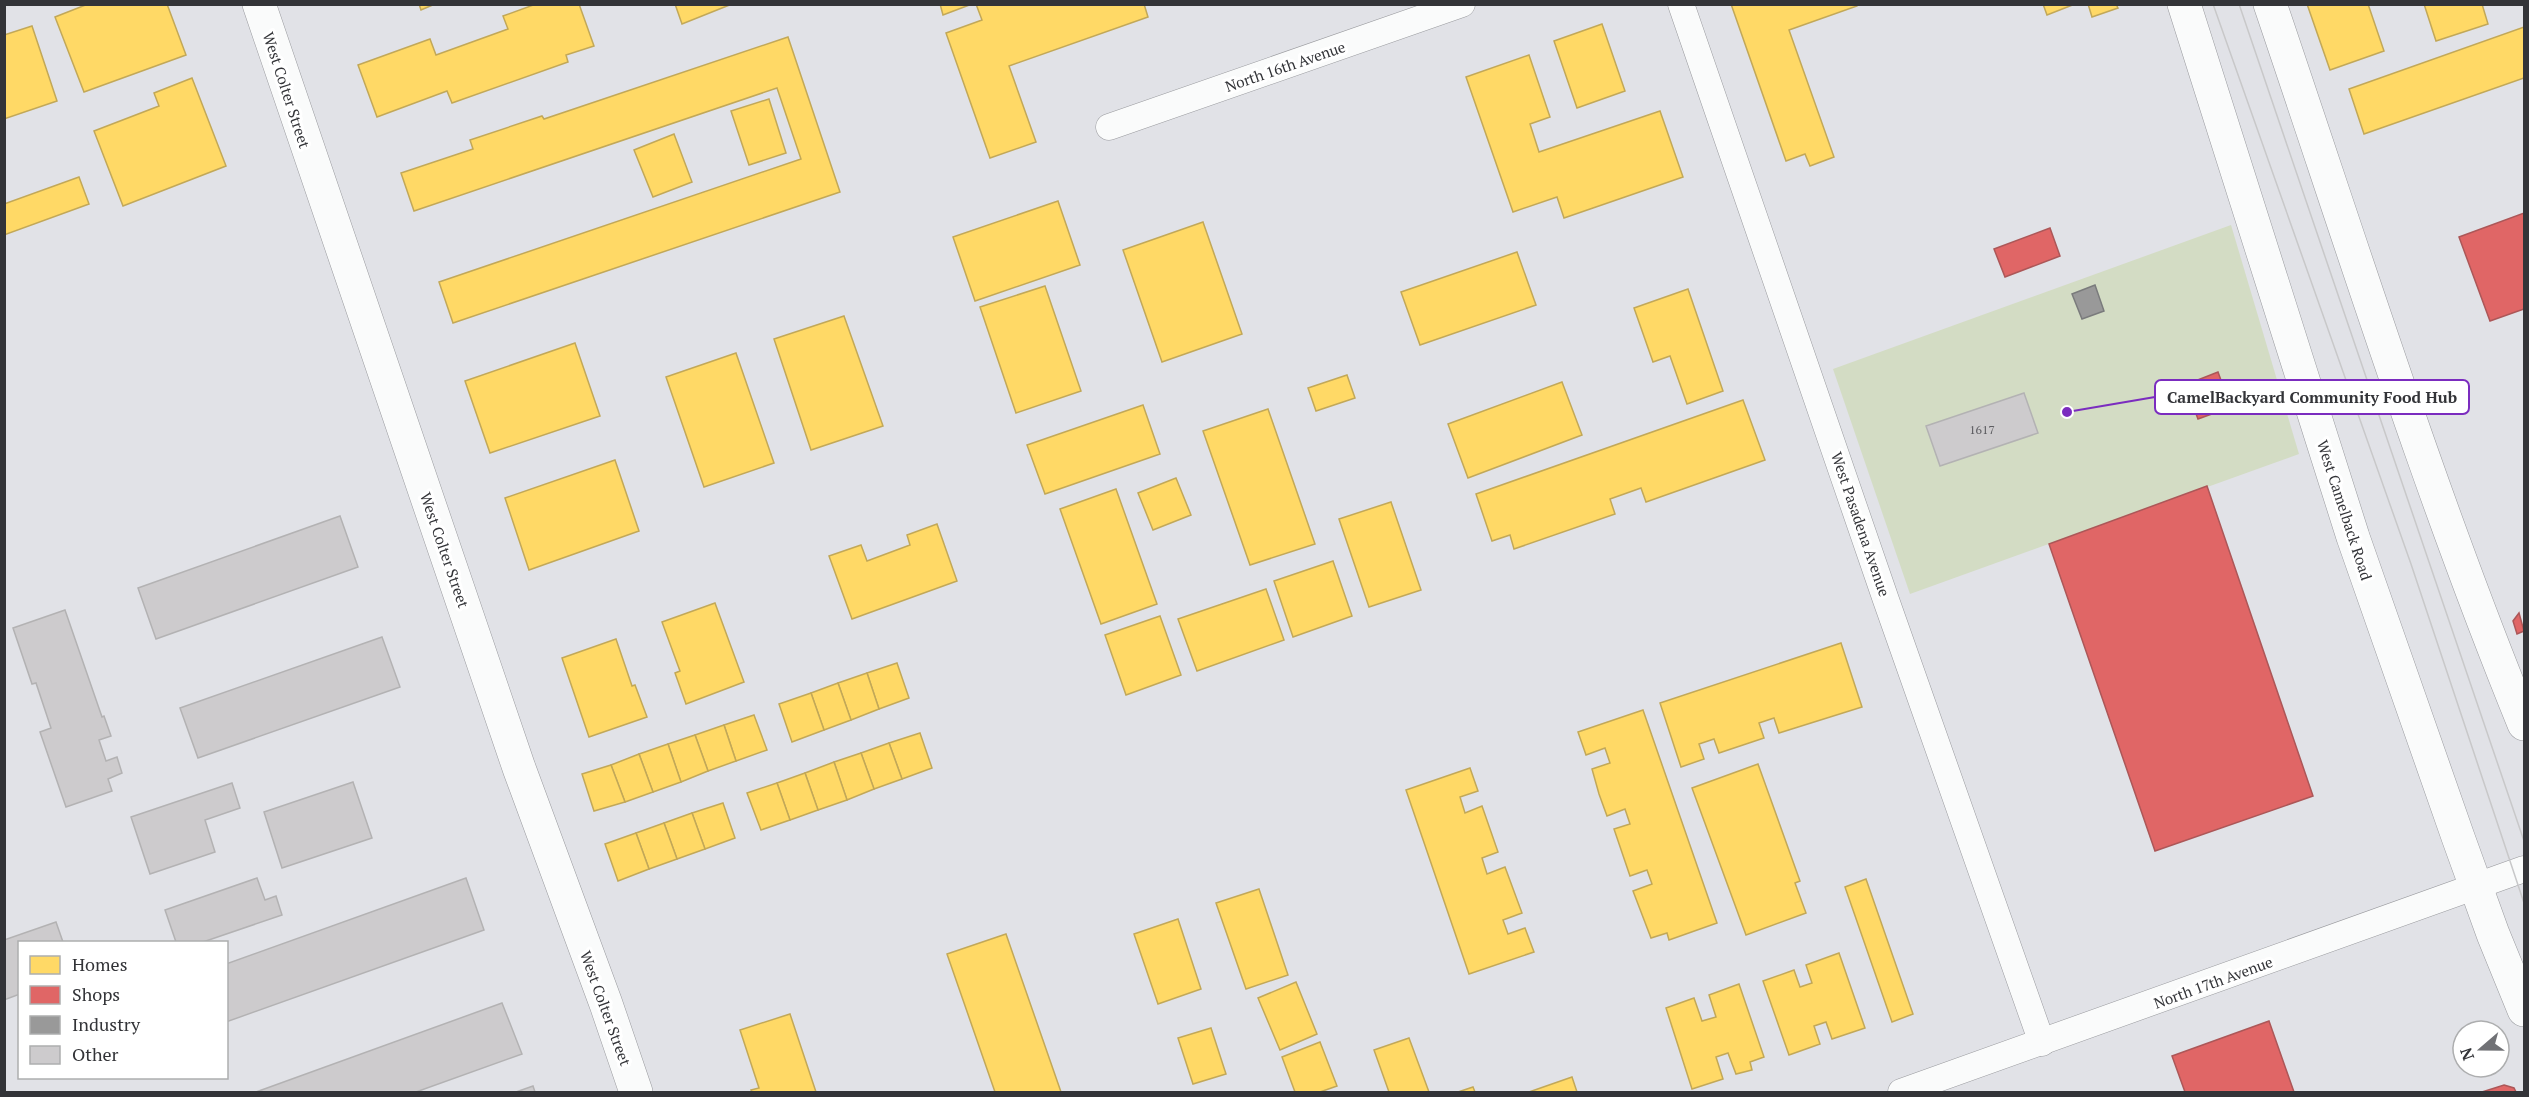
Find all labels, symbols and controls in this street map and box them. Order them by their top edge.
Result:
street label: West Colter Street [259,29,315,151]
street label: North 16th Avenue [1222,36,1348,96]
callout: CamelBackyard Community Food Hub [2155,380,2469,414]
text: CamelBackyard Community Food Hub [2167,386,2457,408]
house number: 1617 [1969,422,1995,437]
street label: West Camelback Road [2313,437,2377,583]
street label: West Pasadena Avenue [1827,449,1895,599]
street label: West Colter Street [416,490,474,611]
legend [18,941,228,1079]
street label: West Colter Street [576,948,636,1069]
street label: North 17th Avenue [2151,951,2275,1013]
text: Homes [72,952,127,976]
text: Shops [72,982,120,1006]
text: Industry [72,1012,141,1036]
north arrow [2451,1019,2511,1079]
text: Other [72,1042,119,1066]
text: N [2454,1045,2479,1064]

